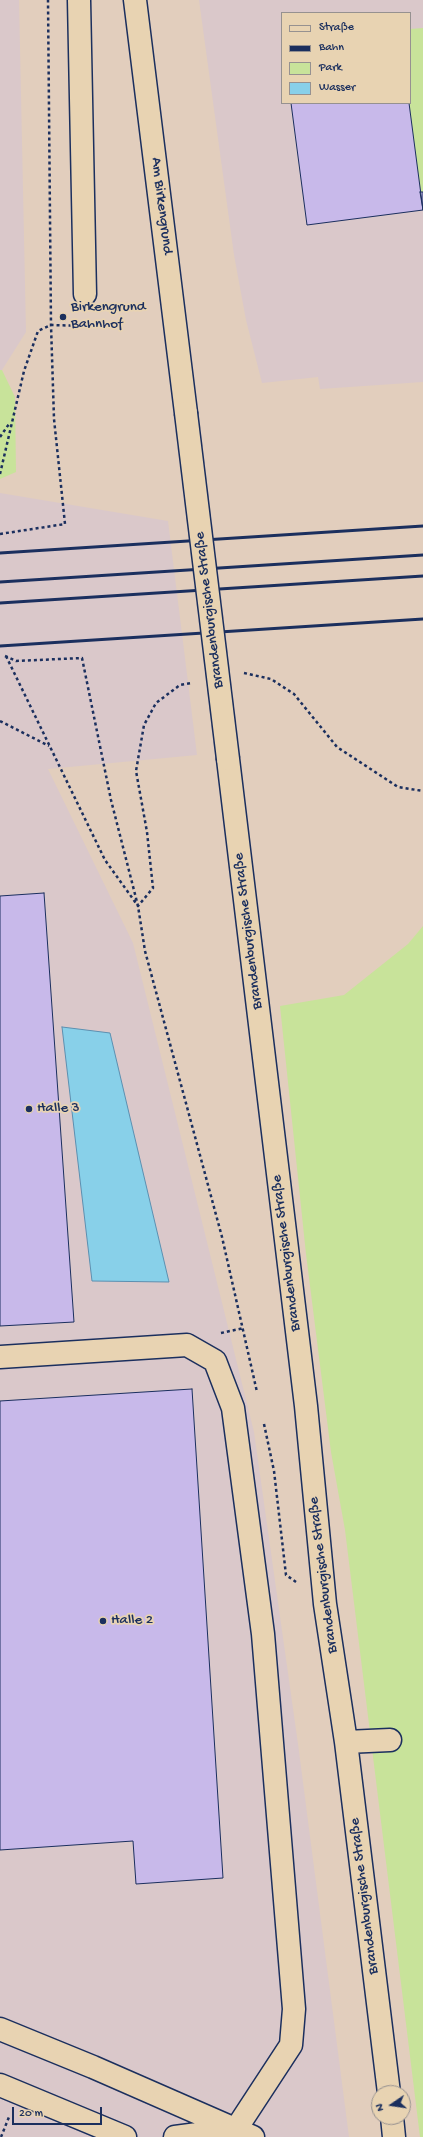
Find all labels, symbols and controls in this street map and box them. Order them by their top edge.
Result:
legend [281,12,411,104]
text: Straße [319,21,354,35]
text: Bahn [319,41,344,55]
text: Park [319,61,342,75]
text: Wasser [319,81,355,95]
street label: Am Birkengrund [146,156,176,256]
place label: Birkengrund Bahnhof [71,299,146,334]
marker: Birkengrund Bahnhof [58,312,68,322]
street label: Brandenburgische Straße [191,531,229,689]
street label: Brandenburgische Straße [230,852,268,1010]
place label: Halle 3 [37,1100,80,1118]
marker: Halle 3 [24,1104,34,1114]
street label: Brandenburgische Straße [268,1174,306,1332]
street label: Brandenburgische Straße [305,1496,343,1654]
place label: Halle 2 [111,1612,153,1630]
marker: Halle 2 [98,1616,108,1626]
street label: Brandenburgische Straße [346,1817,384,1975]
north arrow [371,2085,411,2125]
scale bar [14,2099,104,2125]
text: N [374,2103,387,2112]
text: 20 m [19,2107,43,2121]

